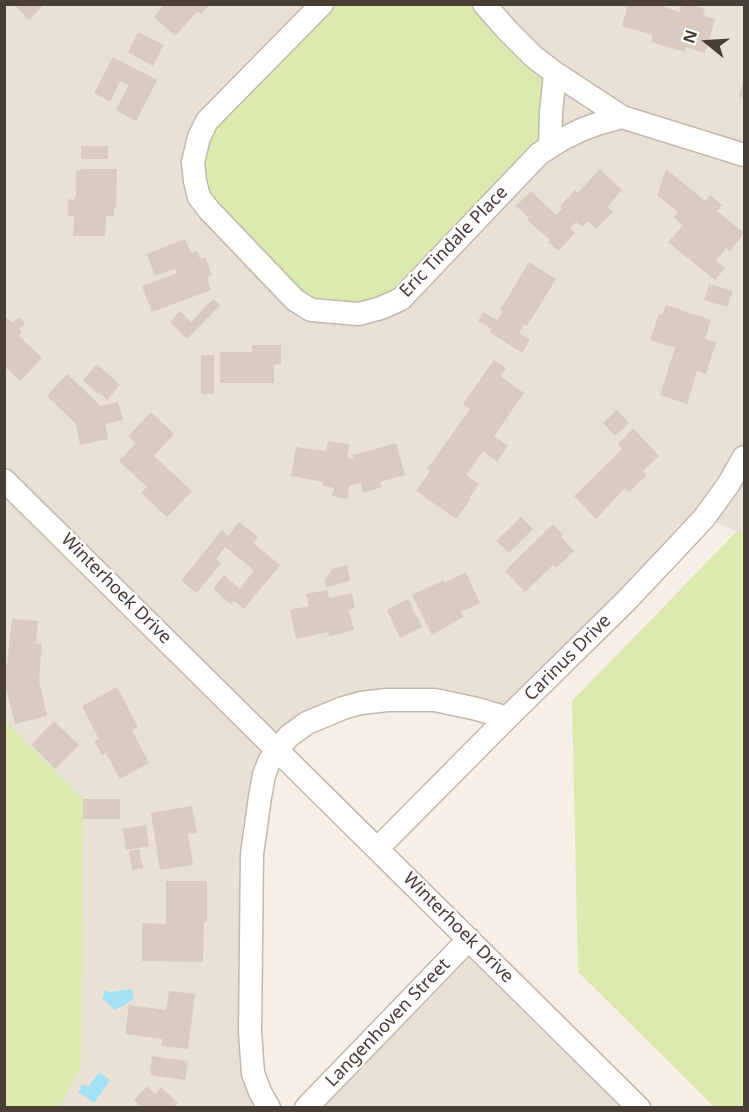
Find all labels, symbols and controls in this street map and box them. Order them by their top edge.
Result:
north arrow [677,12,737,72]
text: N [677,27,702,46]
street label: Eric Tindale Place [395,182,513,302]
street label: Winterhoek Drive [56,529,176,649]
street label: Carinus Drive [520,610,616,706]
street label: Winterhoek Drive [398,868,518,988]
street label: Langenhoven Street [321,954,455,1092]

